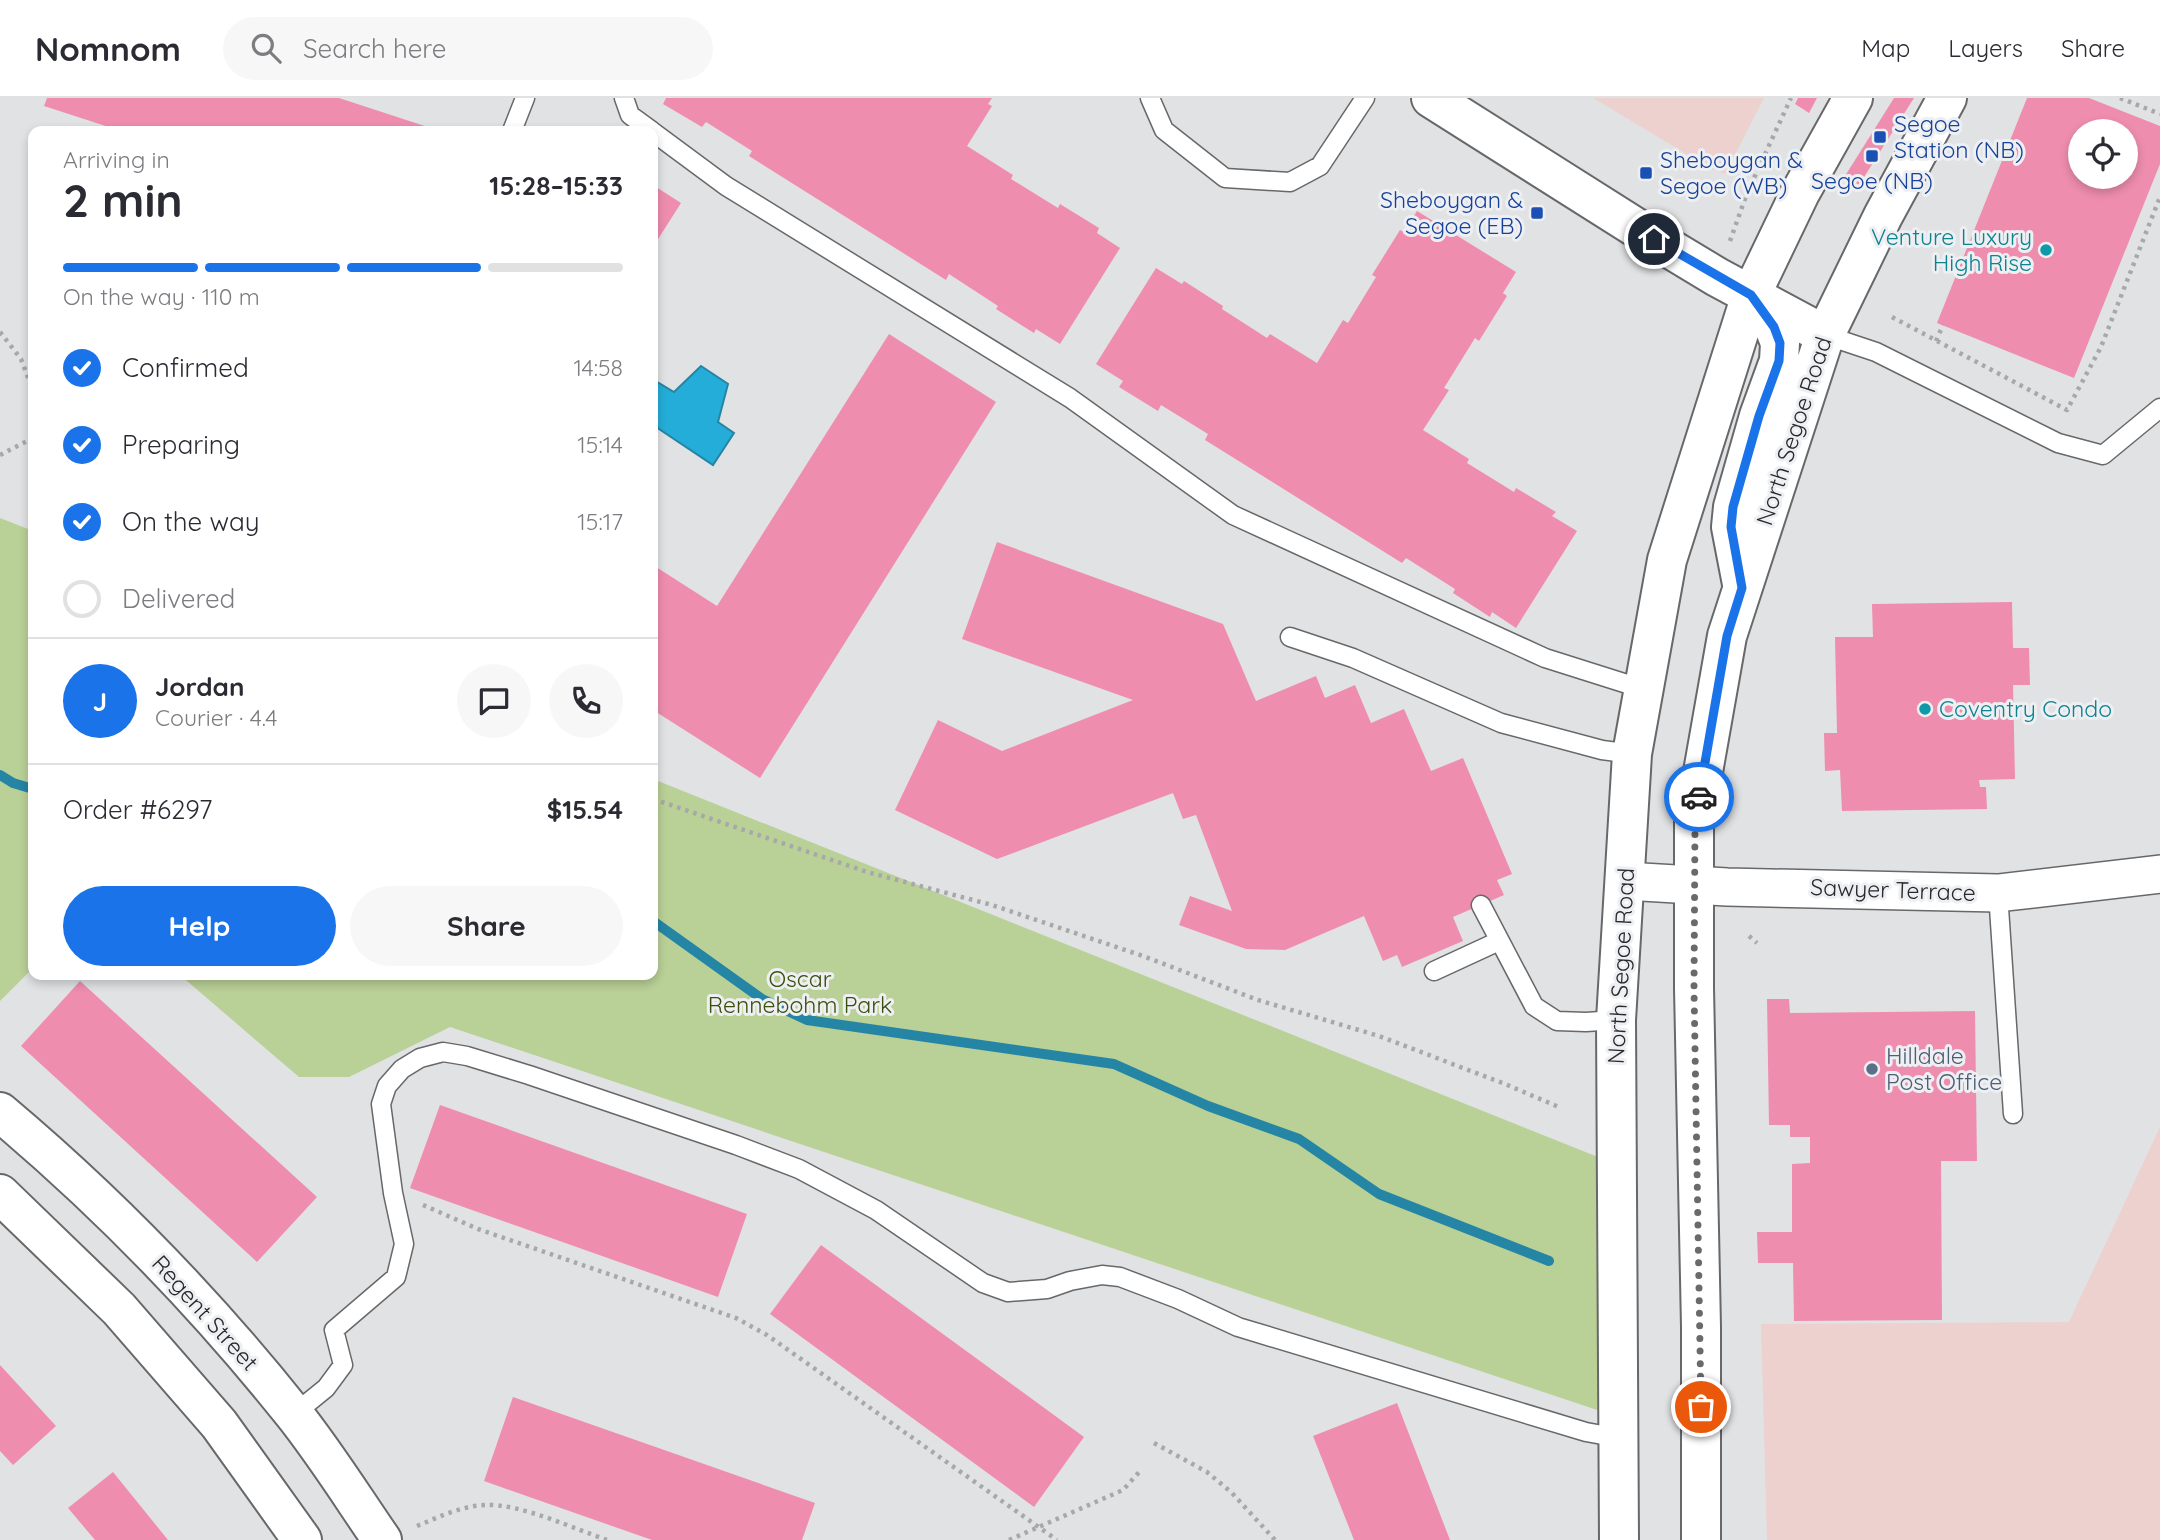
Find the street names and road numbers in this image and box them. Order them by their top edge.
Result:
street label: North Segoe Road [1749,333,1838,529]
street label: North Segoe Road [1601,867,1640,1065]
street label: Sawyer Terrace [1810,872,1976,907]
street label: Regent Street [146,1249,265,1377]

